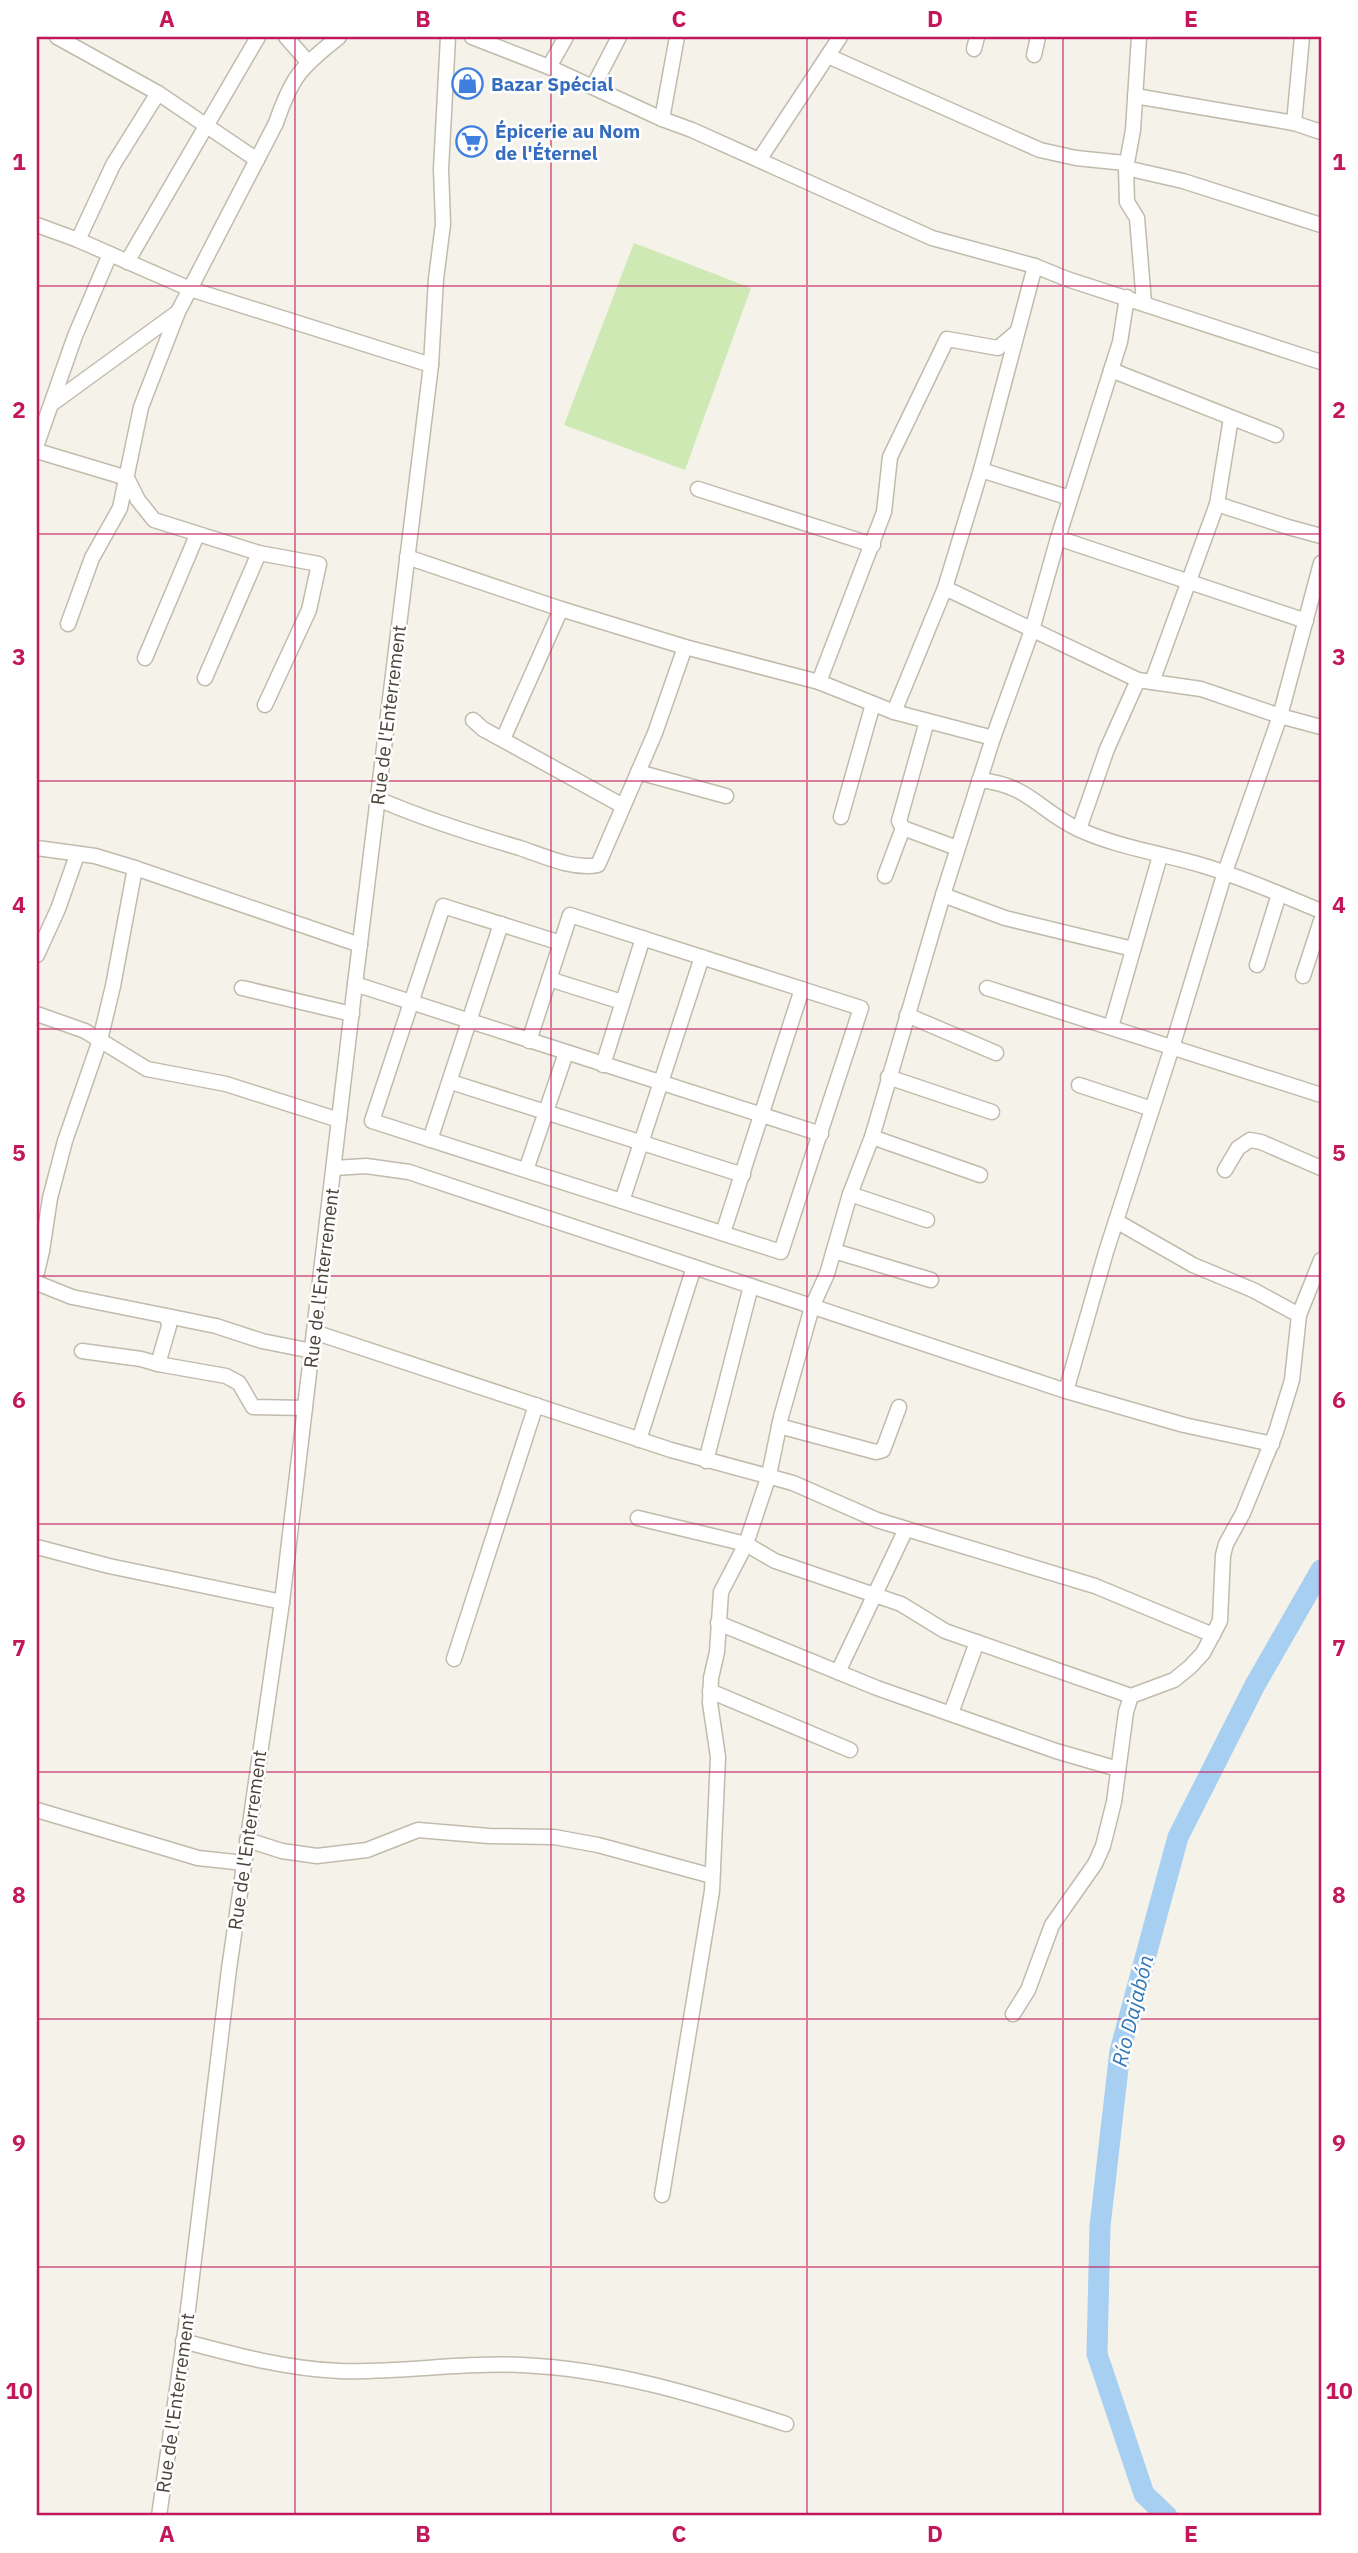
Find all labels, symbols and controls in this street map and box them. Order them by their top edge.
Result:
text: A [159,3,175,33]
text: B [415,3,431,33]
text: C [672,3,687,33]
text: D [927,3,943,33]
text: E [1184,3,1198,33]
shop icon: Bazar Spécial [451,67,485,101]
place label: Bazar Spécial [491,72,613,96]
place label: Épicerie au Nom de l'Éternel [495,119,640,165]
supermarket icon: Épicerie au Nom de l'Éternel [455,125,489,159]
text: 1 [12,146,26,176]
text: 1 [1332,146,1346,176]
text: 2 [12,394,26,424]
text: 2 [1332,394,1346,424]
street label: Rue de l'Enterrement [365,624,411,806]
text: 3 [12,641,26,671]
text: 3 [1332,641,1346,671]
text: 4 [12,889,26,919]
text: 4 [1332,889,1346,919]
text: 5 [12,1137,26,1167]
text: 5 [1332,1137,1346,1167]
street label: Rue de l'Enterrement [298,1187,344,1369]
text: 6 [12,1384,26,1414]
text: 6 [1332,1384,1346,1414]
text: 7 [12,1632,26,1662]
text: 7 [1332,1632,1346,1662]
street label: Rue de l'Enterrement [223,1749,271,1931]
text: 8 [12,1879,26,1909]
text: 8 [1332,1879,1346,1909]
water label: Río Dajabón [1105,1952,1159,2069]
text: 9 [12,2127,26,2157]
text: 9 [1332,2127,1346,2157]
street label: Rue de l'Enterrement [151,2312,199,2494]
text: 10 [5,2375,33,2405]
text: 10 [1325,2375,1353,2405]
text: A [159,2518,175,2548]
text: B [415,2518,431,2548]
text: C [672,2518,687,2548]
text: D [927,2518,943,2548]
text: E [1184,2518,1198,2548]

